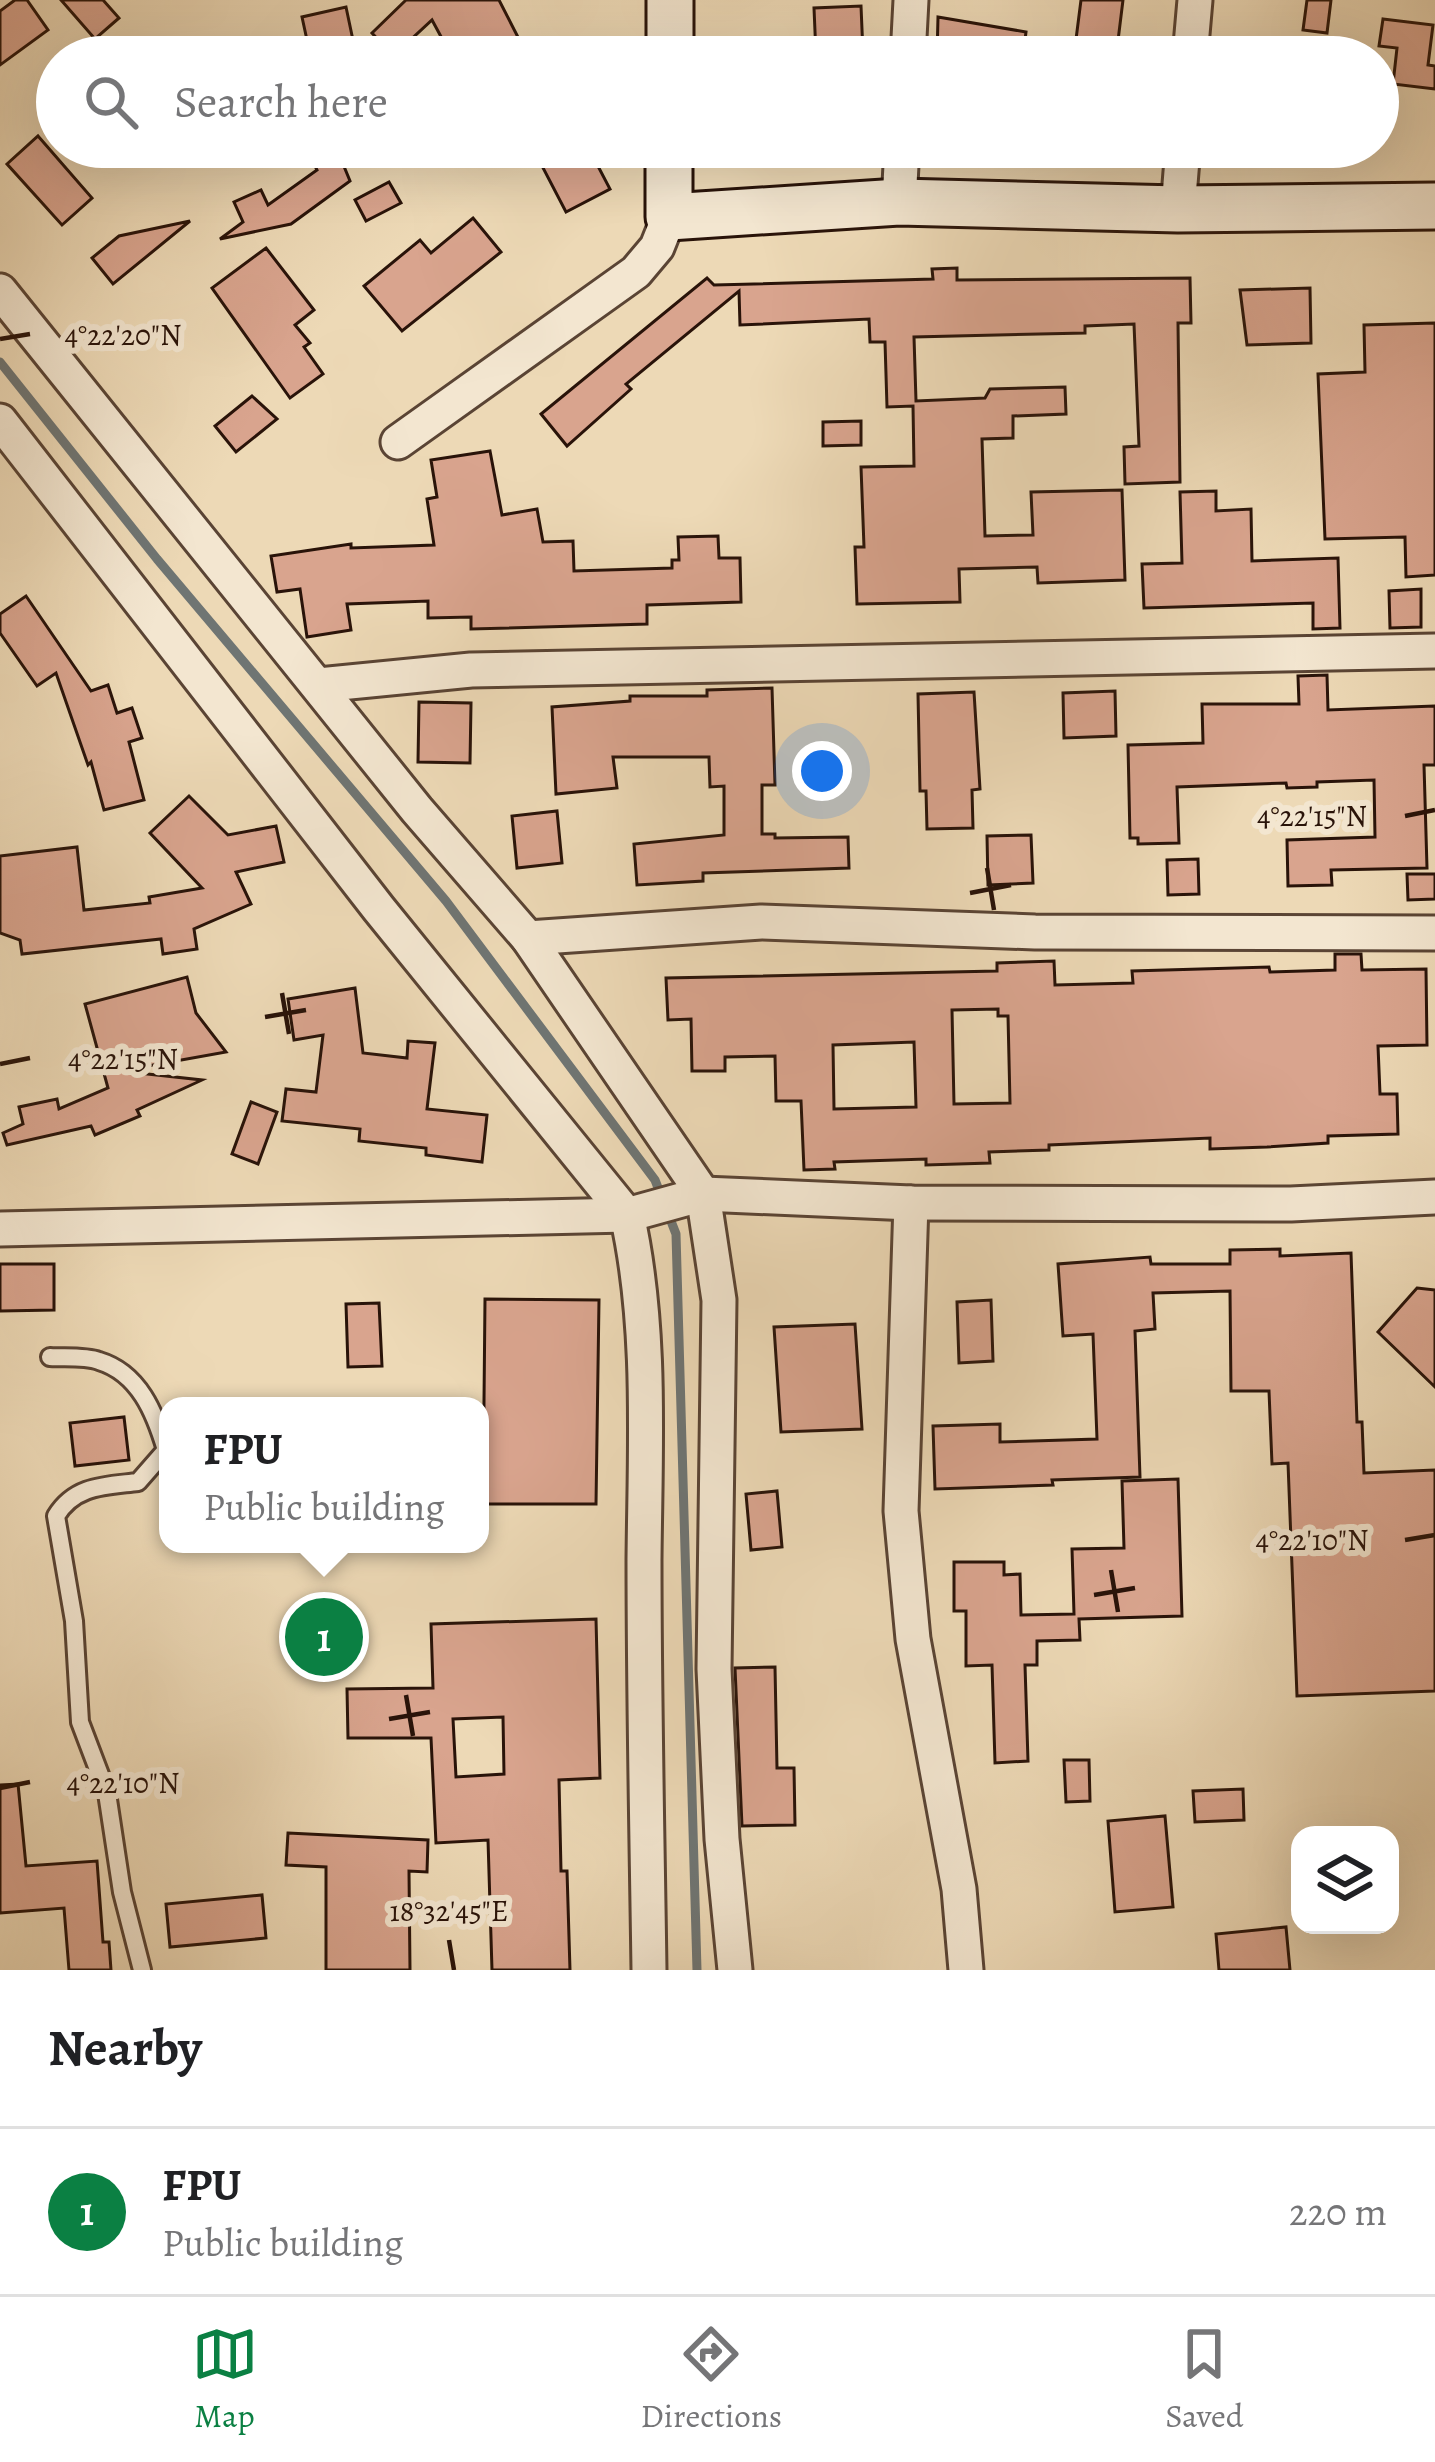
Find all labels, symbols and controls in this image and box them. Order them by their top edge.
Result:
search box [36,36,1399,168]
icon: search [78,69,144,135]
text: Search here [174,71,388,133]
text: 4°22'20"N [64,315,182,355]
your location [792,741,852,801]
text: 4°22'15"N [1257,796,1367,836]
text: 4°22'15"N [68,1039,178,1079]
popup [159,1397,489,1553]
text: FPU [203,1418,283,1480]
text: Public building [203,1480,445,1533]
text: 4°22'10"N [1255,1520,1369,1560]
pin: 1 [285,1592,363,1682]
text: 4°22'10"N [66,1763,180,1803]
map controls [1291,1826,1399,1934]
button: layers [1291,1826,1399,1934]
text: 18°32'45"E [389,1891,509,1931]
text: Nearby [48,2013,202,2083]
text: FPU [162,2154,241,2216]
text: 1 [80,2185,94,2238]
text: 220 m [1289,2185,1387,2238]
text: Public building [162,2216,403,2269]
tab: Map [192,2321,258,2438]
tab: Directions [641,2321,782,2438]
tab: Saved [1165,2321,1243,2438]

